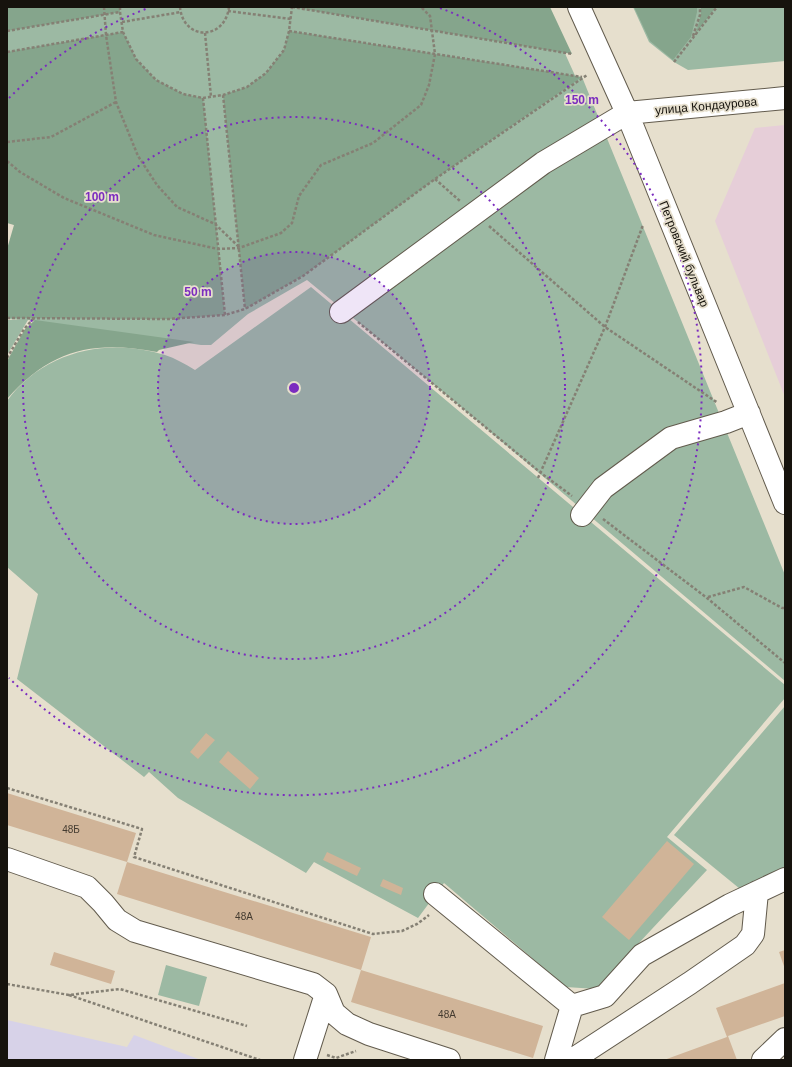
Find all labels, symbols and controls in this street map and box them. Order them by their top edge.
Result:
text: 150 m [565,93,599,107]
street label: улица Кондаурова [654,95,758,117]
text: 100 m [85,190,119,204]
street label: Петровский бульвар [656,199,712,309]
text: 50 m [184,285,212,299]
centre of rings [287,381,301,395]
house number: 48Б [62,824,80,835]
house number: 48А [235,911,253,922]
house number: 48А [438,1009,456,1020]

